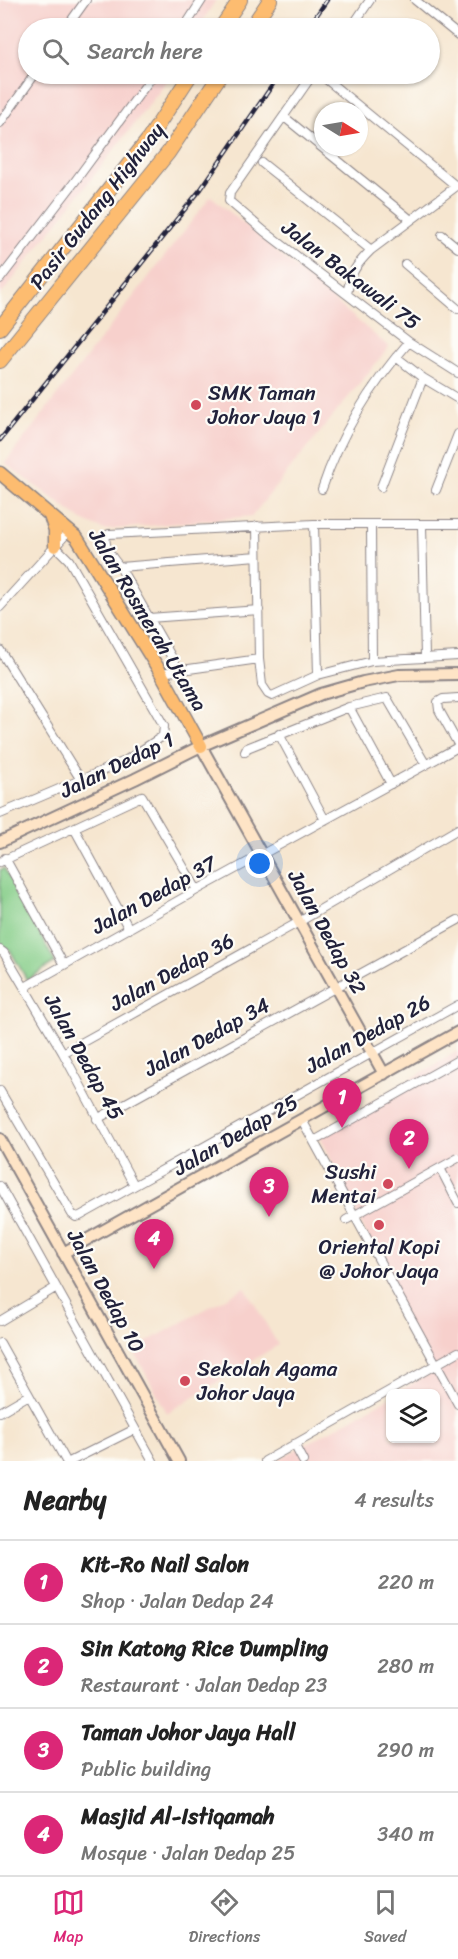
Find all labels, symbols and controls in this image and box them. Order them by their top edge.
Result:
search box [18,18,440,84]
text: Search here [87,32,203,71]
icon: search [39,35,72,68]
north arrow [314,102,368,156]
street label: Pasir Gudang Highway [19,114,175,298]
street label: Jalan Bakawali 75 [272,209,429,340]
place label: SMK Taman Johor Jaya 1 [207,374,320,436]
marker: SMK Taman Johor Jaya 1 [189,398,203,412]
street label: Jalan Rosmerah Utama [78,520,218,719]
street label: Jalan Dedap 1 [52,721,181,810]
street label: Jalan Dedap 37 [84,844,225,946]
your location [245,849,274,878]
street label: Jalan Dedap 32 [276,861,377,1002]
street label: Jalan Dedap 36 [102,922,242,1023]
street label: Jalan Dedap 26 [297,984,438,1085]
street label: Jalan Dedap 45 [33,985,135,1128]
street label: Jalan Dedap 34 [136,987,277,1088]
pin: 1 [322,1078,362,1128]
street label: Jalan Dedap 25 [165,1084,306,1187]
pin: 2 [390,1120,428,1169]
place label: Sushi Mentai [311,1153,377,1215]
pin: 3 [250,1168,288,1217]
marker: Sushi Mentai [381,1177,395,1191]
marker: Oriental Kopi @ Johor Jaya [372,1218,386,1232]
pin: 4 [134,1220,174,1269]
street label: Jalan Dedap 10 [56,1221,156,1360]
place label: Oriental Kopi @ Johor Jaya [319,1228,441,1290]
place label: Sekolah Agama Johor Jaya [196,1350,338,1412]
marker: Sekolah Agama Johor Jaya [178,1374,192,1388]
map controls [386,1389,440,1443]
button: layers [386,1389,440,1443]
text: Nearby [24,1477,106,1523]
text: 4 results [354,1483,434,1518]
text: Kit-Ro Nail Salon [81,1545,249,1584]
text: 1 [39,1565,48,1600]
text: 220 m [378,1565,434,1600]
text: Shop · Jalan Dedap 24 [81,1584,274,1619]
text: Sin Katong Rice Dumpling [81,1629,328,1668]
text: 2 [38,1649,49,1684]
text: 280 m [377,1649,434,1684]
text: Restaurant · Jalan Dedap 23 [81,1668,327,1703]
text: Taman Johor Jaya Hall [81,1713,295,1752]
text: 3 [38,1733,49,1768]
text: 290 m [377,1733,434,1768]
text: Public building [81,1752,211,1787]
text: Masjid Al-Istiqamah [81,1797,275,1836]
text: 4 [37,1817,50,1852]
text: 340 m [377,1817,434,1852]
text: Mosque · Jalan Dedap 25 [81,1836,295,1871]
tab: Map [52,1886,85,1951]
tab: Directions [189,1886,260,1951]
tab: Saved [364,1886,406,1951]

